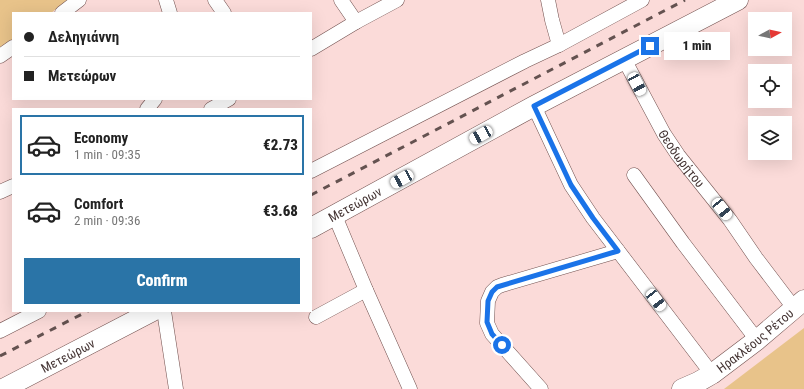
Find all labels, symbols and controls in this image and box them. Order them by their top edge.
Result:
north arrow [748,12,792,56]
map controls [748,12,792,160]
text: Δεληγιάννη [48,28,119,46]
callout: 1 min [664,32,730,60]
route end [641,37,659,55]
text: 1 min [683,38,711,53]
button: locate [748,64,792,108]
text: Μετεώρων [48,67,116,85]
car [626,71,648,97]
button: layers [748,116,792,160]
car [468,124,494,146]
icon: car [26,127,62,163]
street label: Θεοδωρήτου [656,127,708,190]
text: Economy [74,129,128,147]
text: €2.73 [263,136,298,154]
text: 1 min · 09:35 [74,147,140,162]
car [389,168,415,190]
street label: Μετεώρων [326,183,385,225]
icon: car [26,193,62,229]
text: Comfort [74,195,123,213]
car [710,196,734,222]
text: €3.68 [263,202,298,220]
text: 2 min · 09:36 [74,213,140,228]
button: Confirm [24,258,300,304]
car [644,287,668,313]
street label: Ηρακλέους Ρέτου [713,305,796,375]
street label: Μετεώρων [38,335,98,375]
route start [493,336,511,354]

